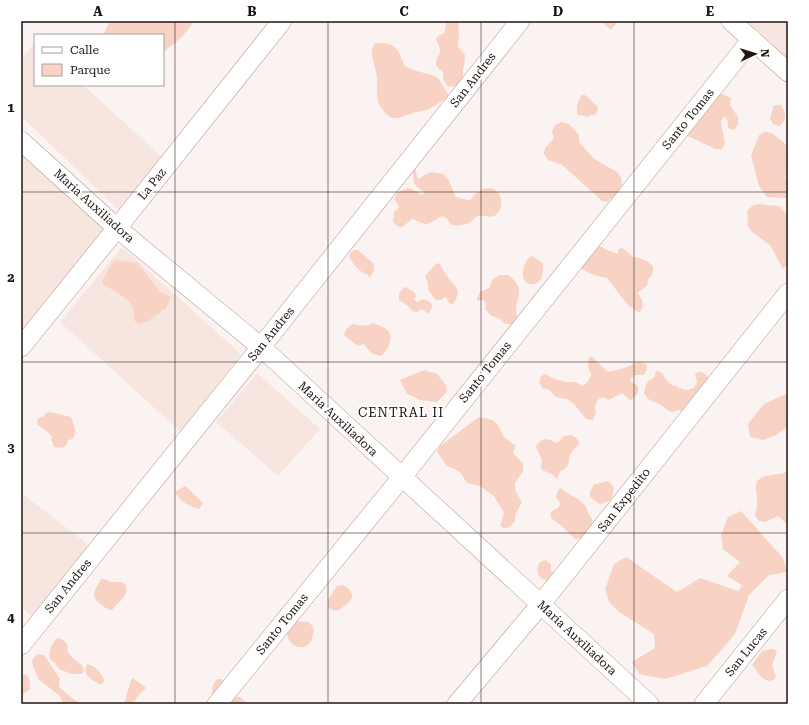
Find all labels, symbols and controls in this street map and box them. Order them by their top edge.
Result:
text: A [93,4,103,19]
text: B [247,4,257,19]
text: C [399,4,409,19]
text: D [553,4,563,19]
text: E [706,4,714,19]
legend [34,34,164,86]
north arrow [735,34,775,74]
text: Calle [70,43,100,57]
text: N [758,49,771,59]
street label: San Andres [447,50,499,110]
text: Parque [70,63,111,77]
street label: Santo Tomas [659,85,717,152]
text: 1 [7,100,15,115]
street label: La Paz [135,165,169,203]
street label: Maria Auxiliadora [51,166,137,246]
text: 2 [7,270,15,285]
street label: San Andres [245,304,297,364]
street label: Santo Tomas [456,338,514,405]
street label: Maria Auxiliadora [296,379,381,460]
district label: CENTRAL II [358,405,444,420]
text: 3 [7,440,15,455]
street label: San Expedito [595,465,653,535]
street label: San Andres [42,556,94,616]
street label: Santo Tomas [253,590,311,657]
street label: Maria Auxiliadora [535,598,620,679]
text: 4 [7,610,15,625]
street label: San Lucas [722,625,770,679]

